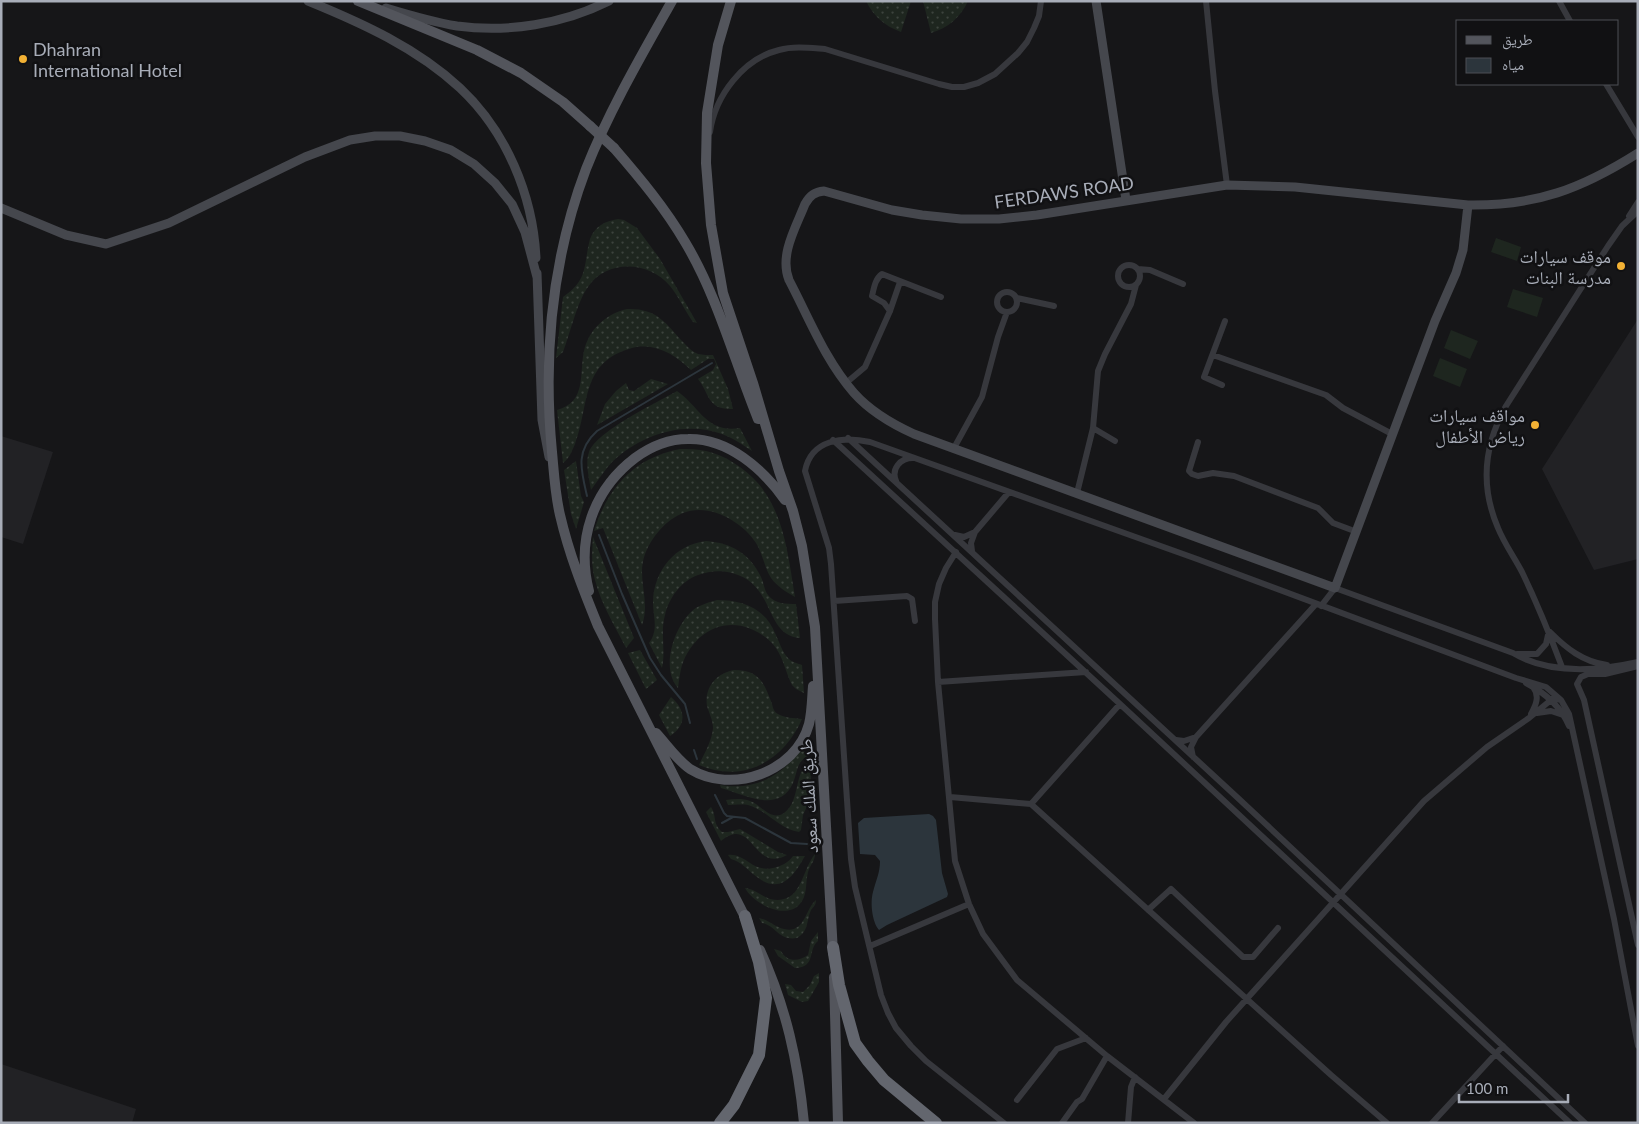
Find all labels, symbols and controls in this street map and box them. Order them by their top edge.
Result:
legend [1456,20,1619,85]
text: طريق [1502,30,1533,50]
place label: Dhahran International Hotel [33,38,182,81]
marker: Dhahran International Hotel [17,53,29,65]
text: مياه [1502,55,1524,73]
street label: FERDAWS ROAD [993,171,1135,213]
place label: موقف سيارات مدرسة البنات [1519,245,1611,289]
marker: موقف سيارات مدرسة البنات [1615,260,1627,272]
place label: مواقف سيارات رياض الأطفال [1429,404,1525,448]
marker: مواقف سيارات رياض الأطفال [1529,419,1541,431]
street label: طريق الملك سعود [794,738,823,854]
scale bar [1459,1072,1568,1104]
text: 100 m [1466,1079,1508,1097]

